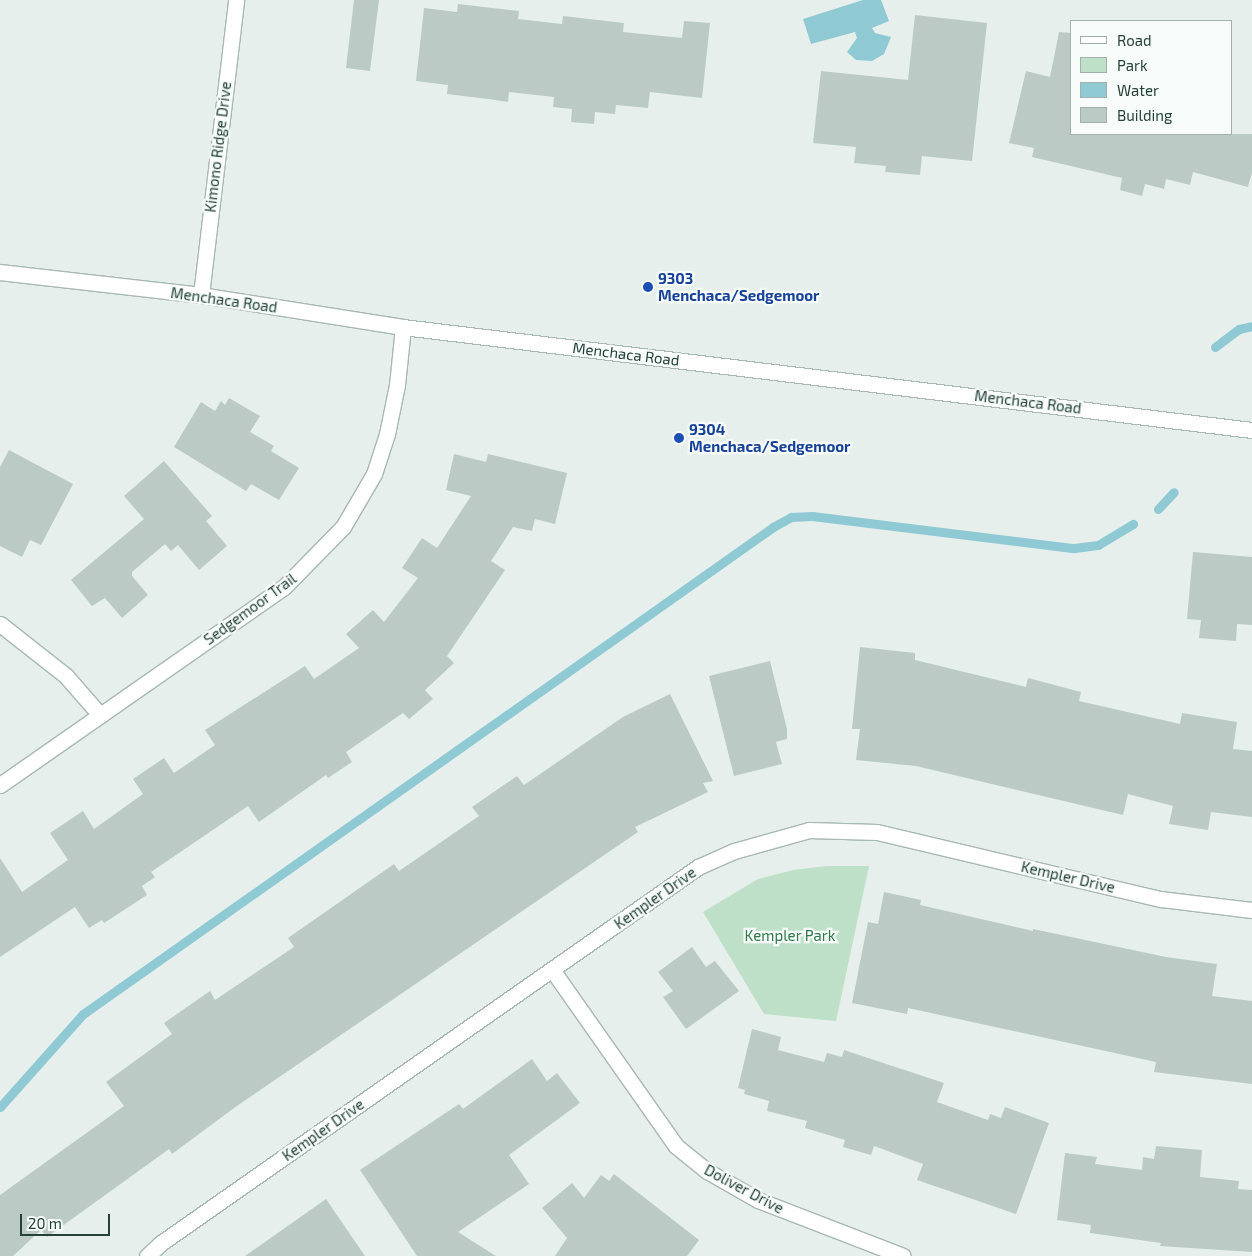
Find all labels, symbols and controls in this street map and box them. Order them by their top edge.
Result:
legend [1070,20,1232,135]
text: Road [1117,31,1152,49]
text: Park [1117,56,1148,74]
street label: Kimono Ridge Drive [201,81,235,213]
text: Water [1117,81,1159,99]
text: Building [1117,106,1172,124]
place label: 9303 Menchaca/Sedgemoor [658,269,819,304]
marker: 9303 Menchaca/Sedgemoor [642,281,654,293]
street label: Menchaca Road [169,284,279,316]
street label: Menchaca Road [571,339,681,369]
street label: Menchaca Road [973,387,1083,417]
place label: 9304 Menchaca/Sedgemoor [689,420,850,455]
marker: 9304 Menchaca/Sedgemoor [673,432,685,444]
street label: Sedgemoor Trail [200,569,300,649]
street label: Kempler Drive [1019,857,1117,897]
street label: Kempler Drive [611,863,699,933]
park label: Kempler Park [744,927,836,945]
street label: Kempler Drive [279,1095,367,1165]
street label: Doliver Drive [701,1161,787,1217]
scale bar [22,1204,112,1236]
text: 20 m [28,1214,62,1232]

